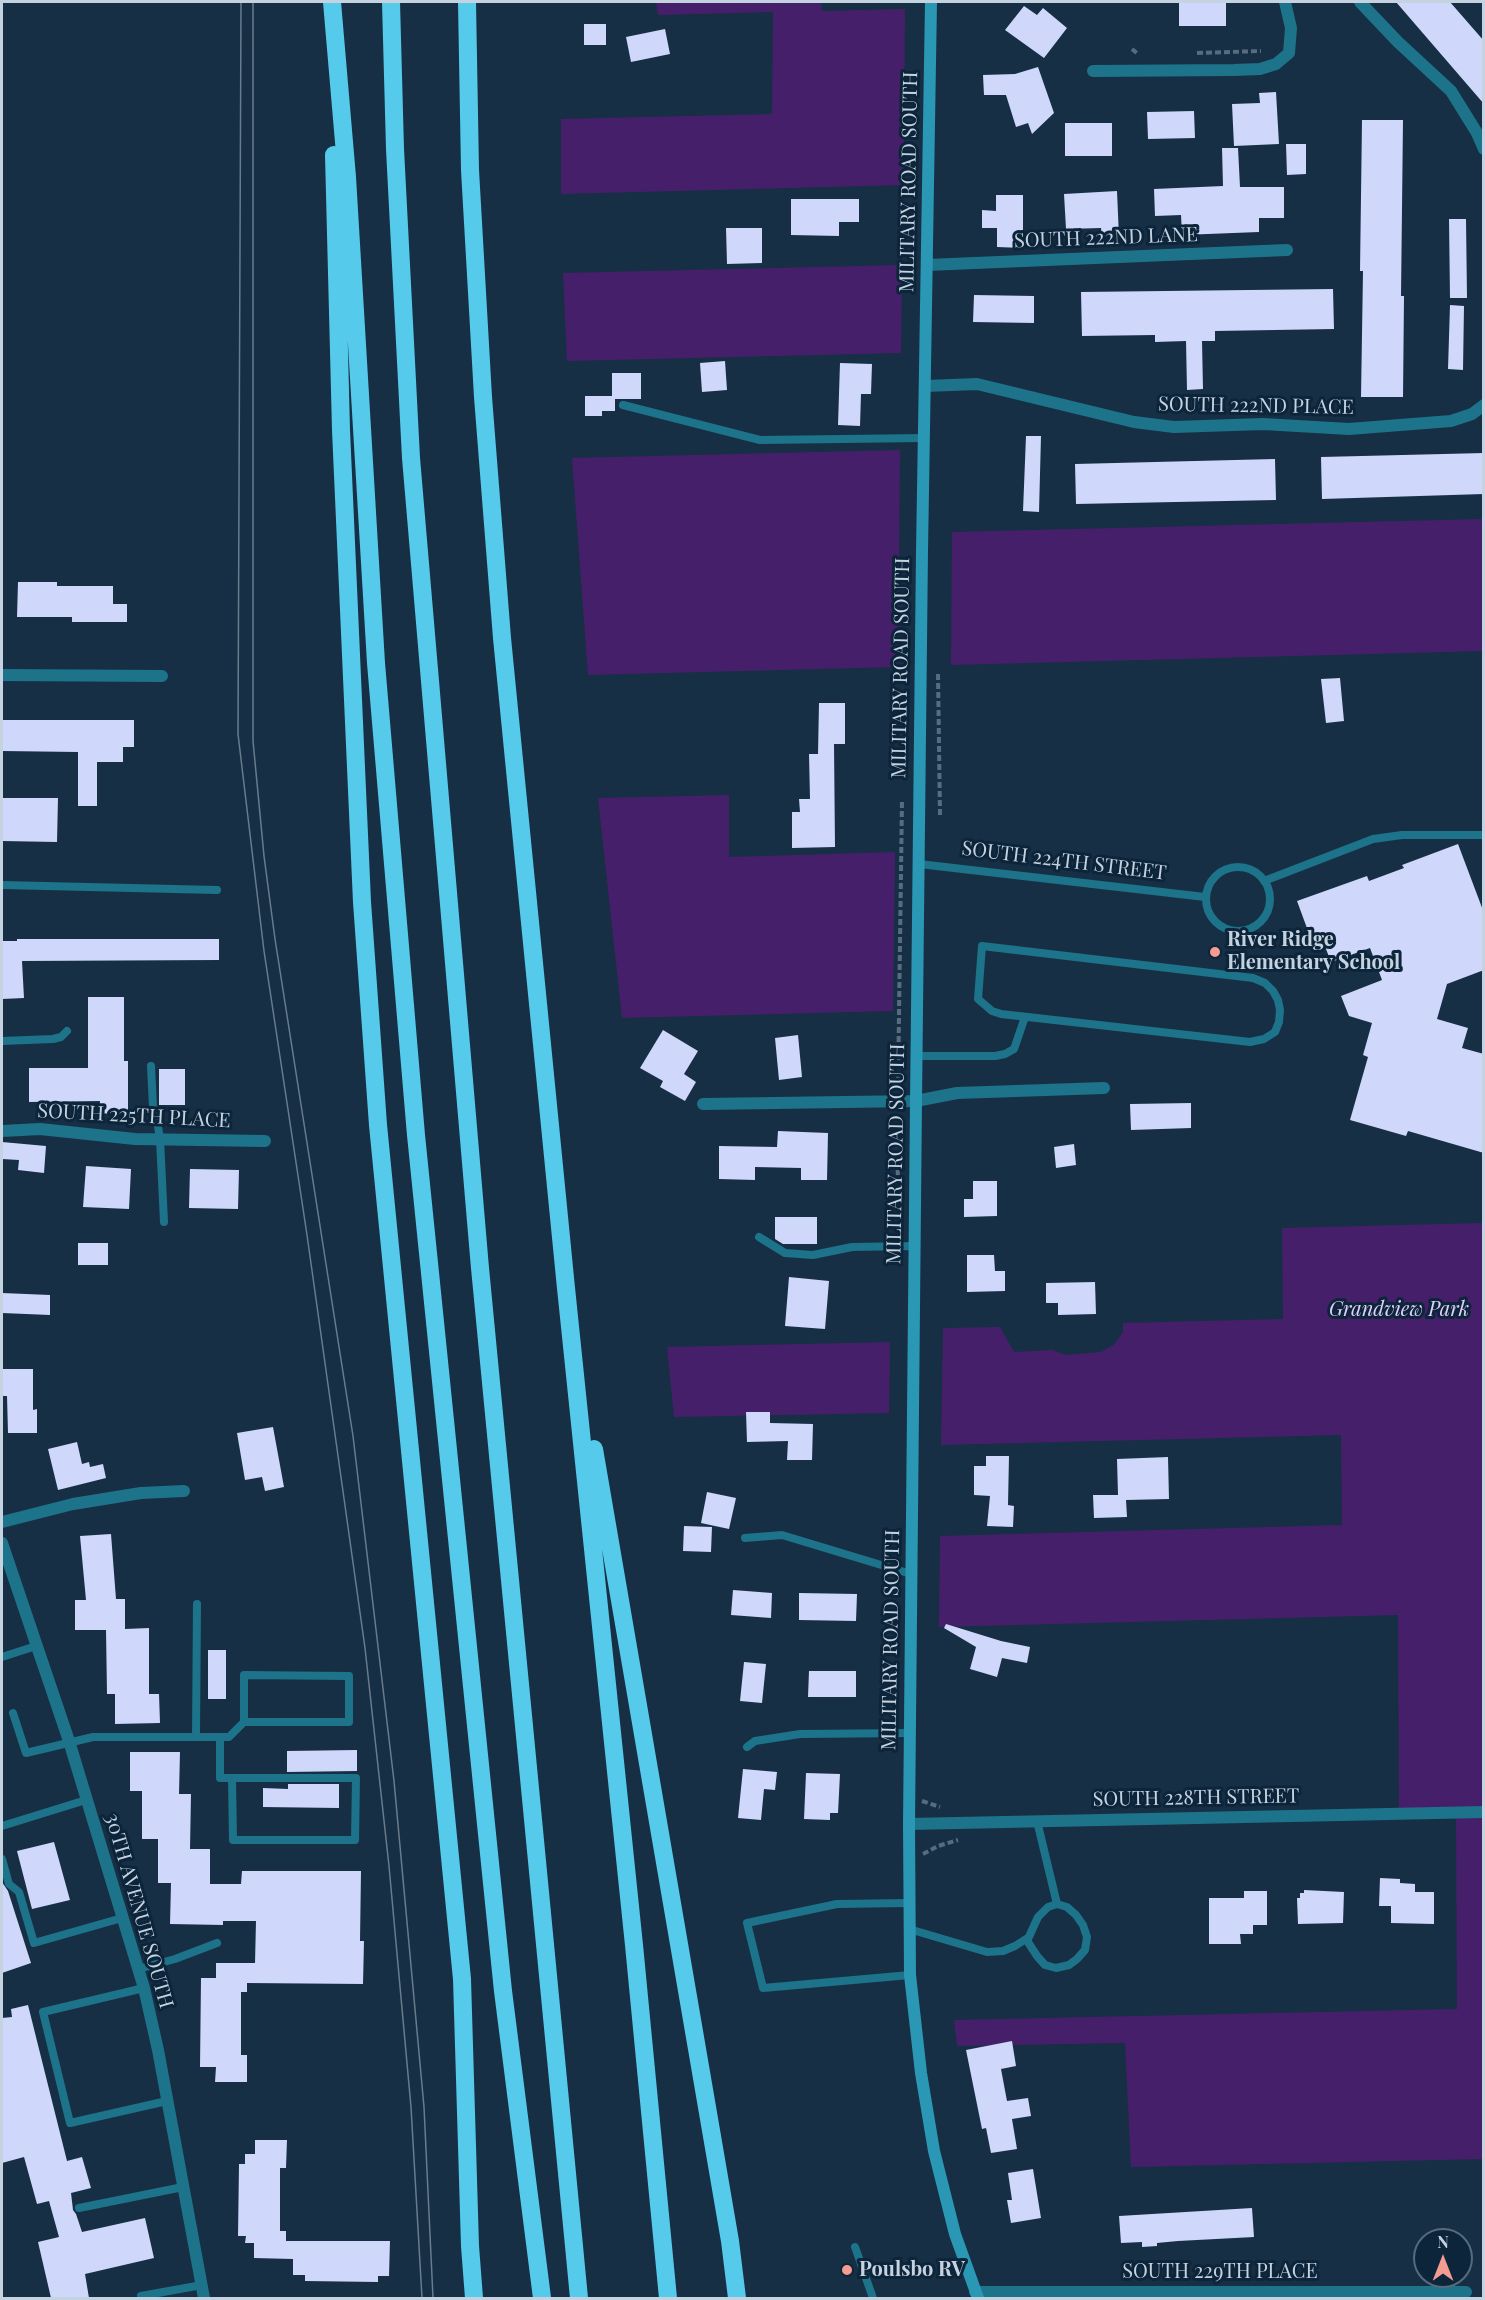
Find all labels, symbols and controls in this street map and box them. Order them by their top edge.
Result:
street label: MILITARY ROAD SOUTH [895,71,923,293]
street label: SOUTH 222ND LANE [1014,223,1198,253]
street label: SOUTH 222ND PLACE [1158,392,1354,420]
street label: MILITARY ROAD SOUTH [887,557,915,779]
street label: SOUTH 224TH STREET [960,837,1168,885]
place label: River Ridge Elementary School [1227,928,1400,975]
marker: River Ridge Elementary School [1208,945,1222,959]
street label: MILITARY ROAD SOUTH [882,1043,910,1265]
street label: SOUTH 225TH PLACE [37,1099,231,1133]
park label: Grandview Park [1329,1298,1469,1322]
street label: MILITARY ROAD SOUTH [877,1529,905,1751]
street label: SOUTH 228TH STREET [1092,1784,1300,1812]
street label: 30TH AVENUE SOUTH [100,1811,178,2011]
north arrow [1413,2228,1473,2288]
text: N [1437,2231,1449,2252]
place label: Poulsbo RV [859,2258,965,2282]
street label: SOUTH 229TH PLACE [1122,2260,1318,2284]
marker: Poulsbo RV [840,2263,854,2277]

